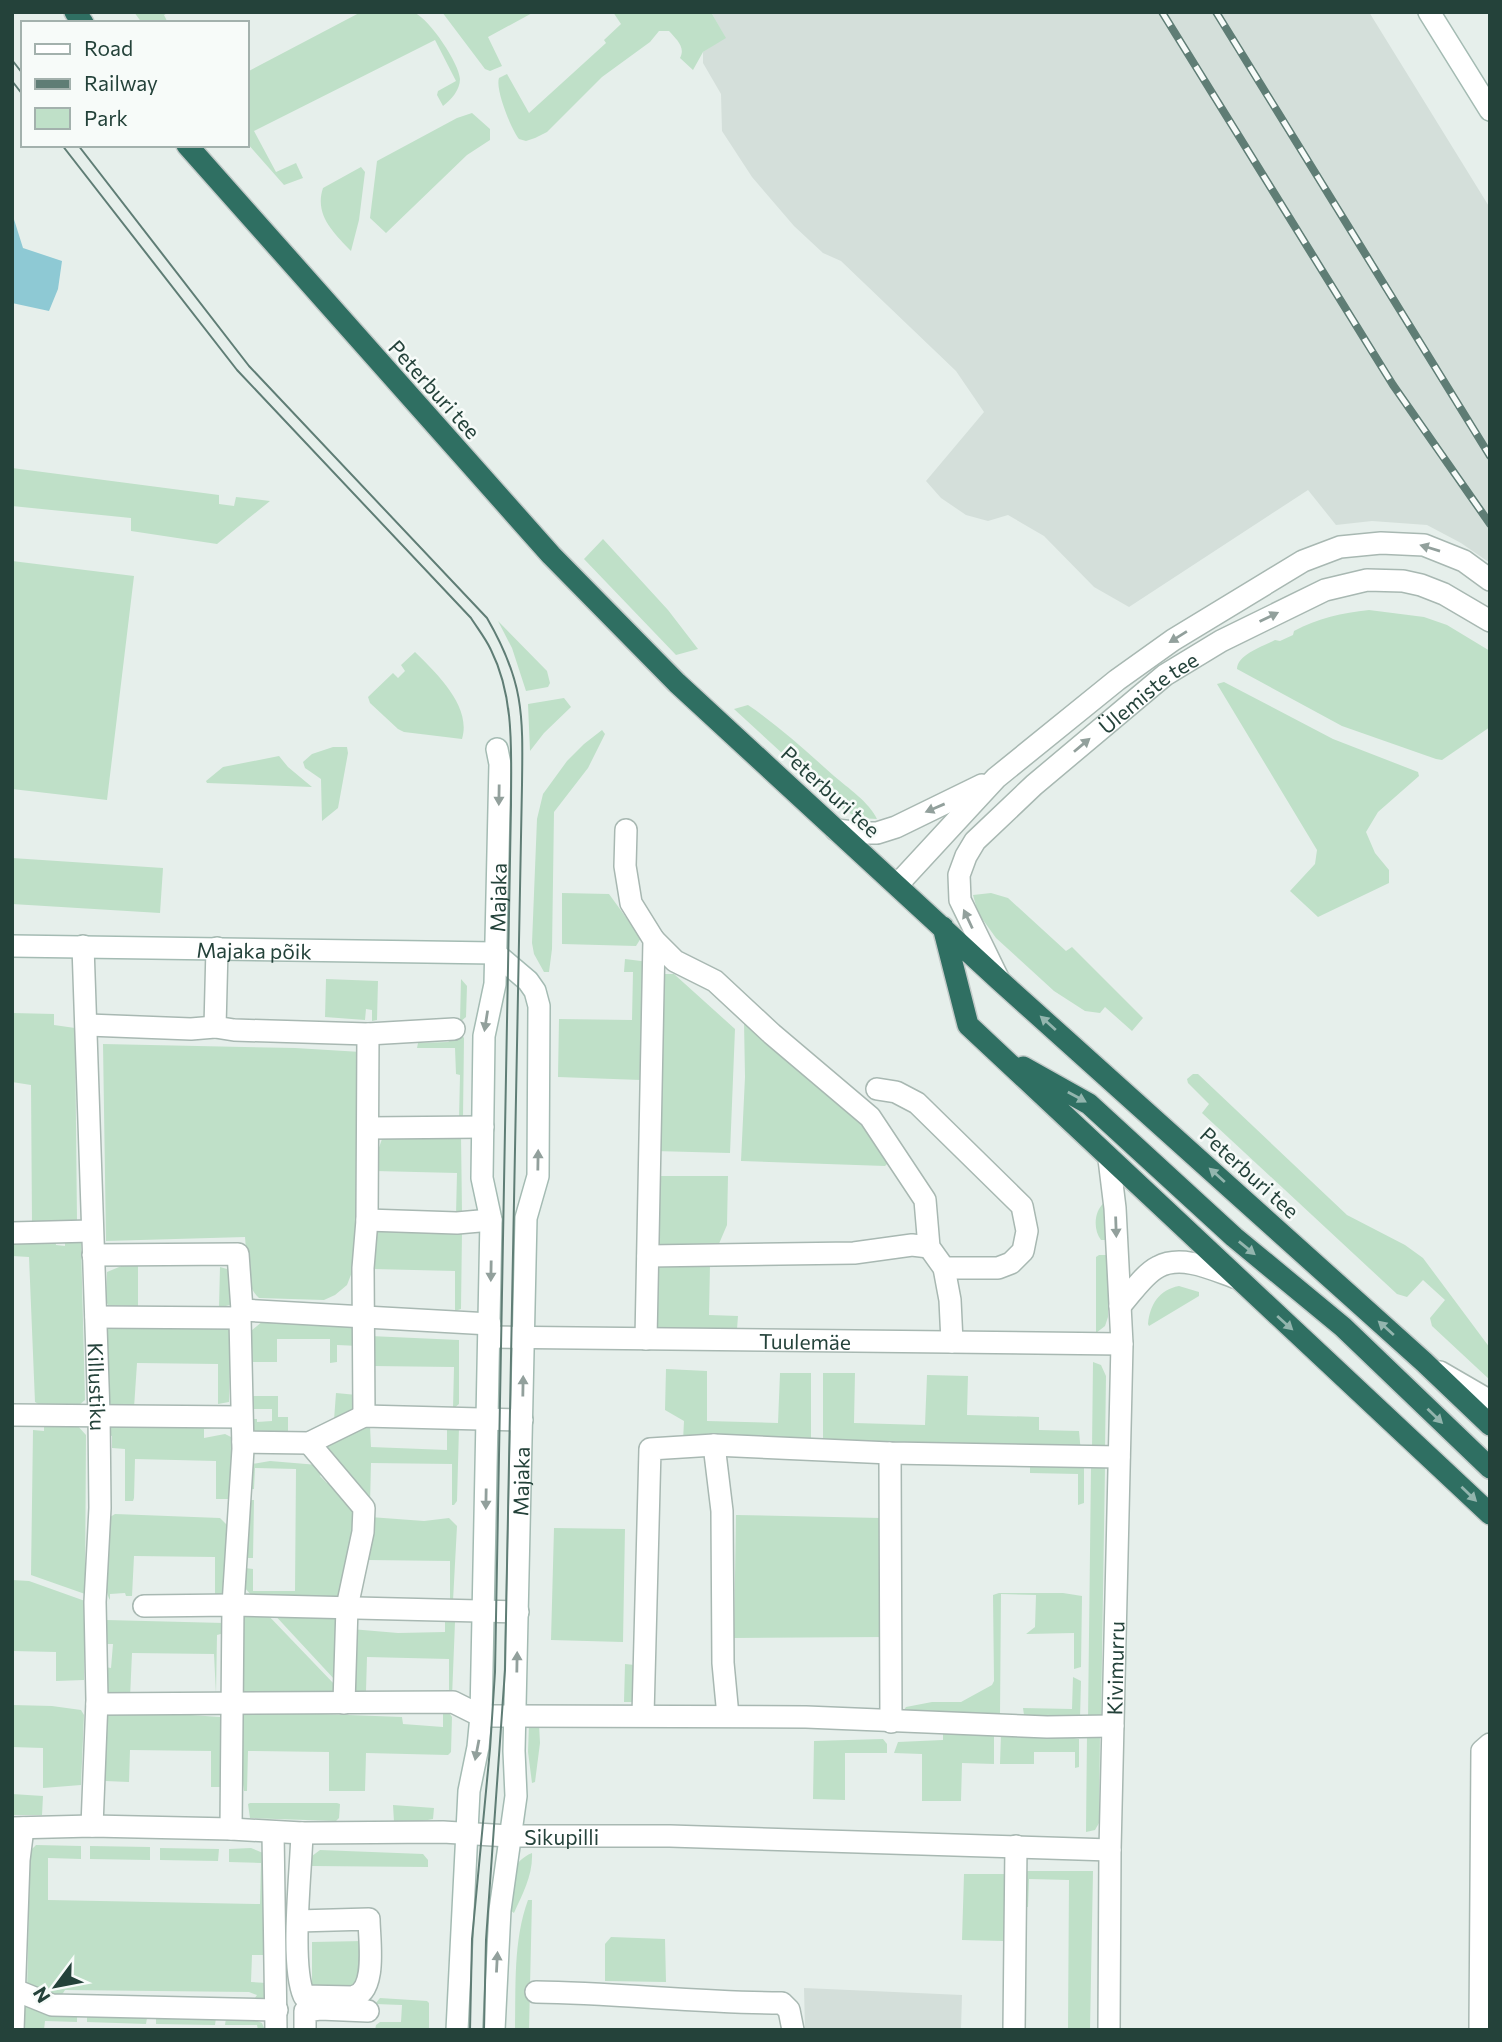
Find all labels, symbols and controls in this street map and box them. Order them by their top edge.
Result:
legend [21,21,248,147]
text: Road [84,35,133,60]
text: Railway [84,70,158,95]
text: Park [84,105,128,130]
street label: Peterburi tee [384,334,486,444]
one-way arrow [1419,543,1440,553]
one-way arrow [1259,612,1279,623]
one-way arrow [1169,631,1188,643]
street label: Ülemiste tee [1093,646,1202,738]
one-way arrow [1073,738,1090,753]
street label: Peterburi tee [776,740,886,842]
one-way arrow [493,784,505,806]
one-way arrow [925,803,946,814]
street label: Majaka [484,863,510,933]
one-way arrow [962,909,974,929]
street label: Majaka põik [196,936,312,963]
one-way arrow [480,1010,491,1032]
one-way arrow [1039,1015,1057,1031]
one-way arrow [1068,1091,1088,1103]
street label: Peterburi tee [1195,1121,1305,1223]
one-way arrow [533,1149,544,1171]
one-way arrow [1209,1168,1226,1183]
one-way arrow [1110,1216,1121,1238]
one-way arrow [1239,1240,1256,1255]
one-way arrow [485,1261,496,1283]
one-way arrow [1276,1314,1293,1330]
one-way arrow [1377,1320,1395,1336]
street label: Tuulemäe [759,1327,851,1353]
street label: Killustiku [84,1342,112,1431]
one-way arrow [517,1374,528,1396]
one-way arrow [1426,1407,1443,1423]
street label: Majaka [507,1446,533,1516]
one-way arrow [1460,1486,1477,1502]
one-way arrow [480,1488,492,1510]
street label: Kivimurru [1101,1621,1128,1715]
one-way arrow [511,1651,522,1673]
one-way arrow [471,1739,482,1761]
street label: Sikupilli [524,1824,599,1849]
one-way arrow [491,1950,502,1972]
north arrow [21,1951,91,2021]
text: N [28,1983,55,2007]

